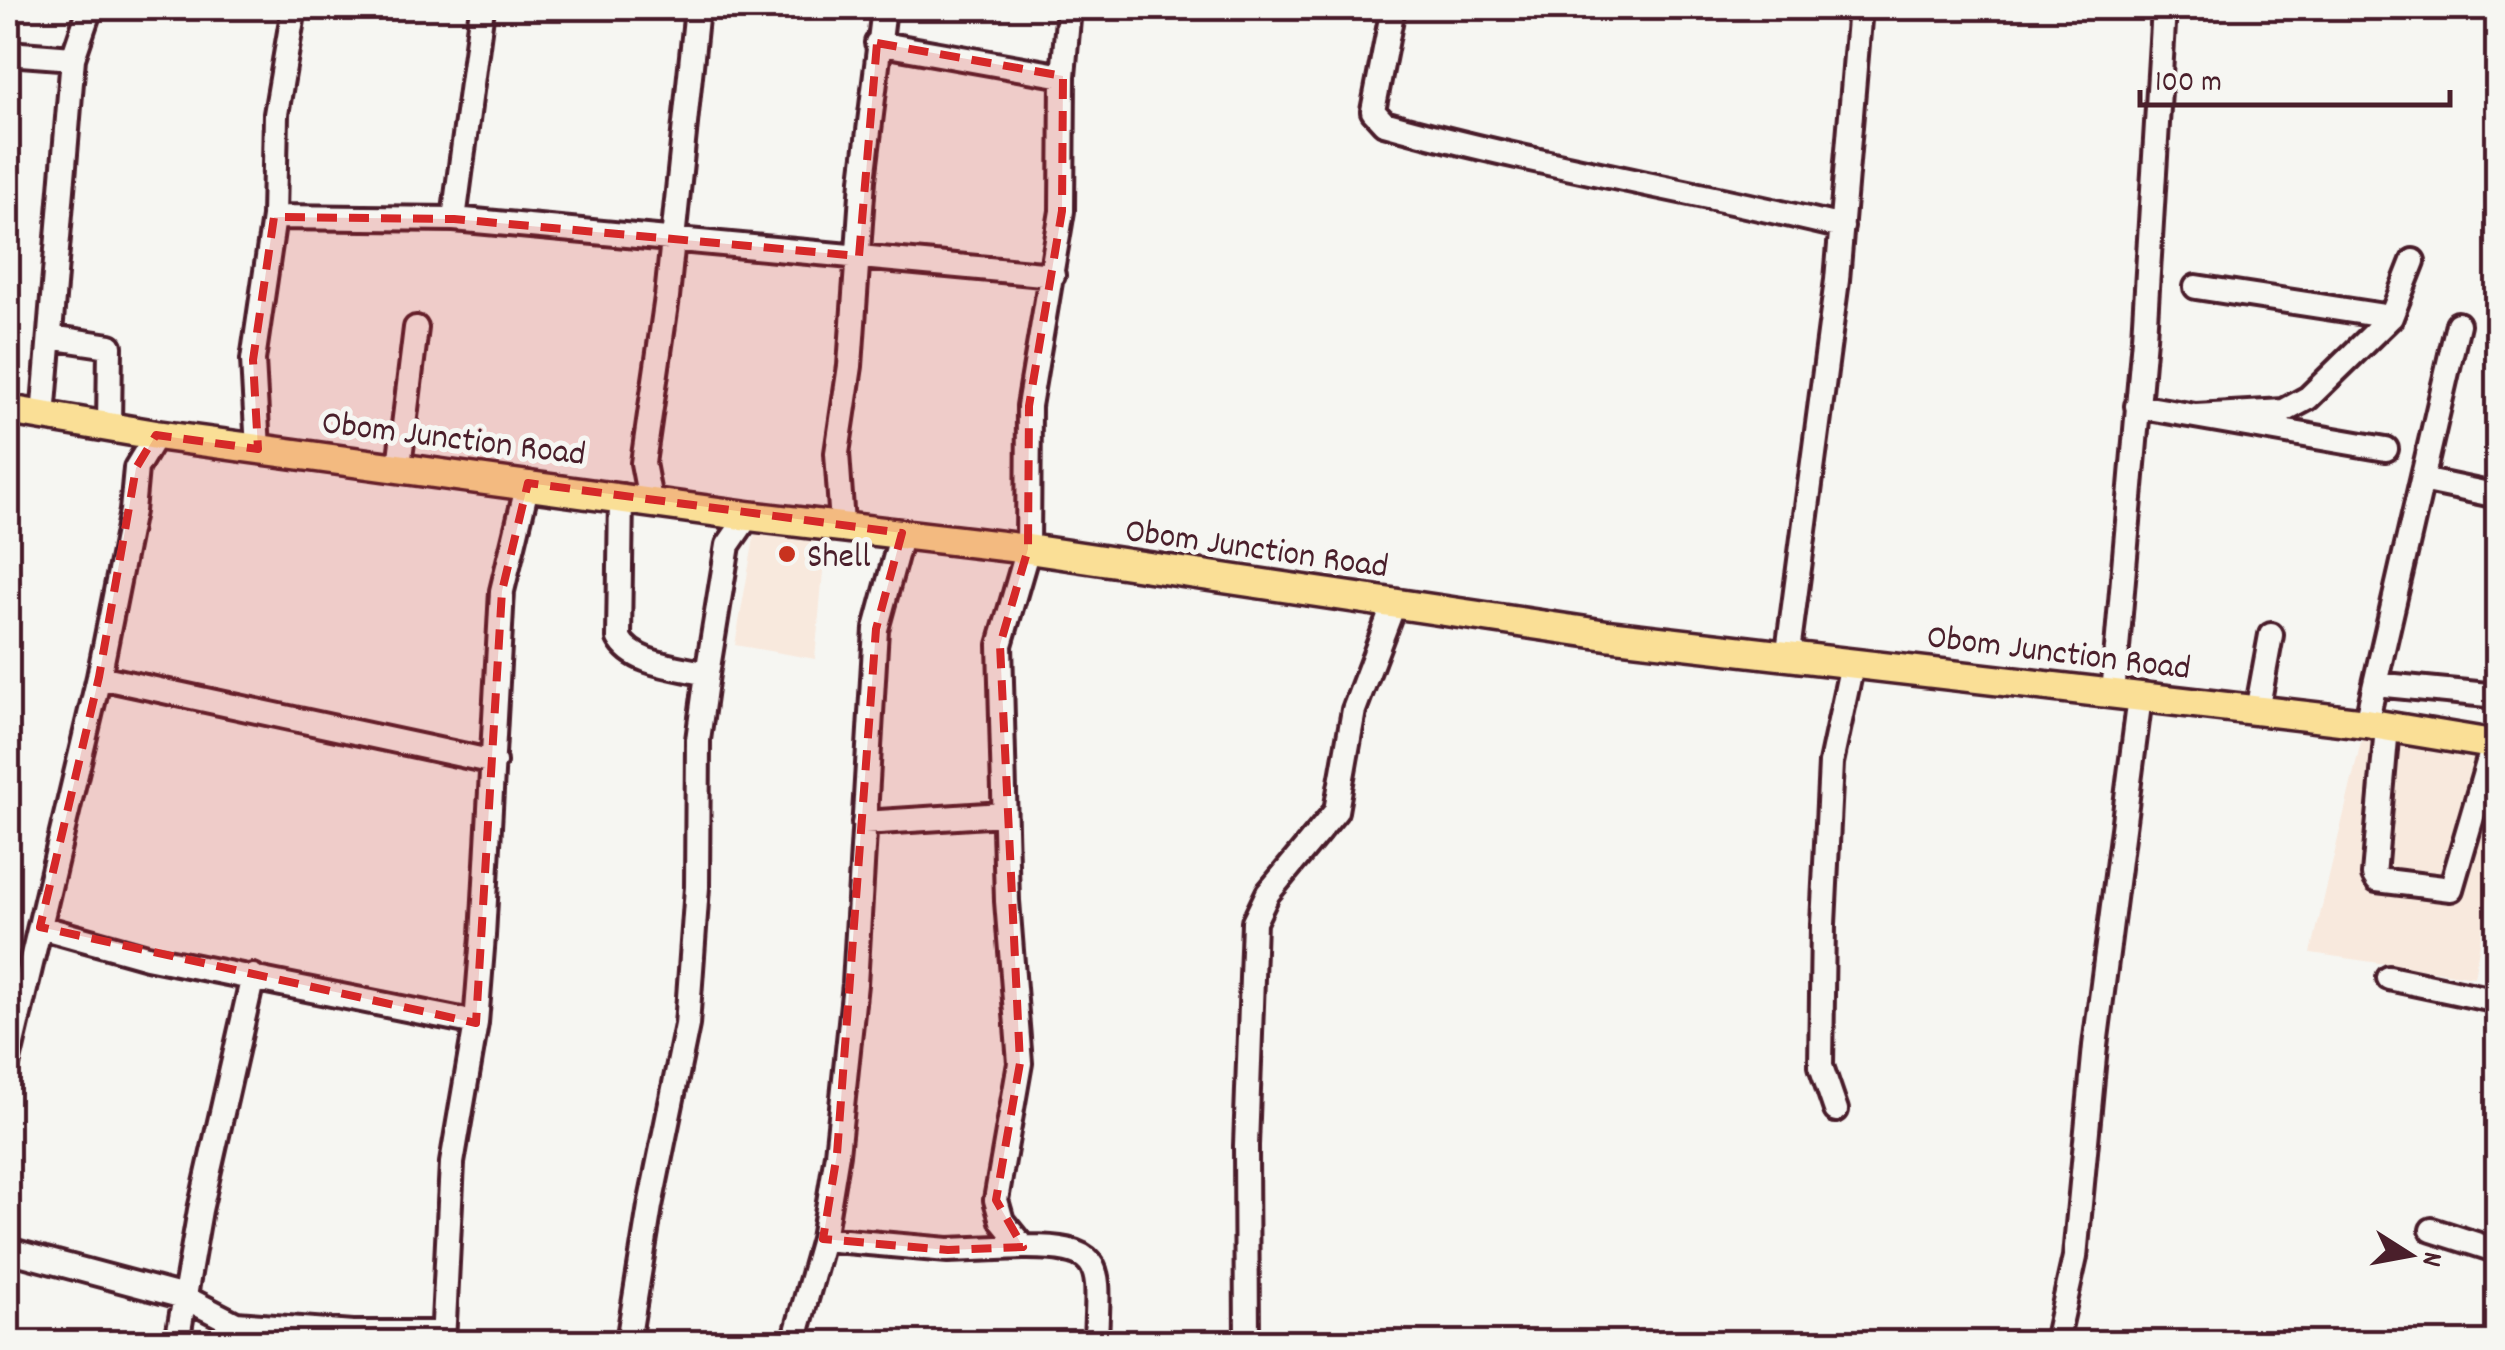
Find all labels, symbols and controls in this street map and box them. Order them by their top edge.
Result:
scale bar [2140,45,2450,107]
text: 100 m [2155,63,2222,106]
street label: Obom Junction Road [319,400,588,482]
street label: Obom Junction Road [1121,508,1391,594]
place label: Shell [807,534,871,584]
marker: Shell [776,543,798,565]
street label: Obom Junction Road [1924,614,2193,696]
north arrow [2360,1205,2460,1305]
text: N [2409,1248,2451,1269]

